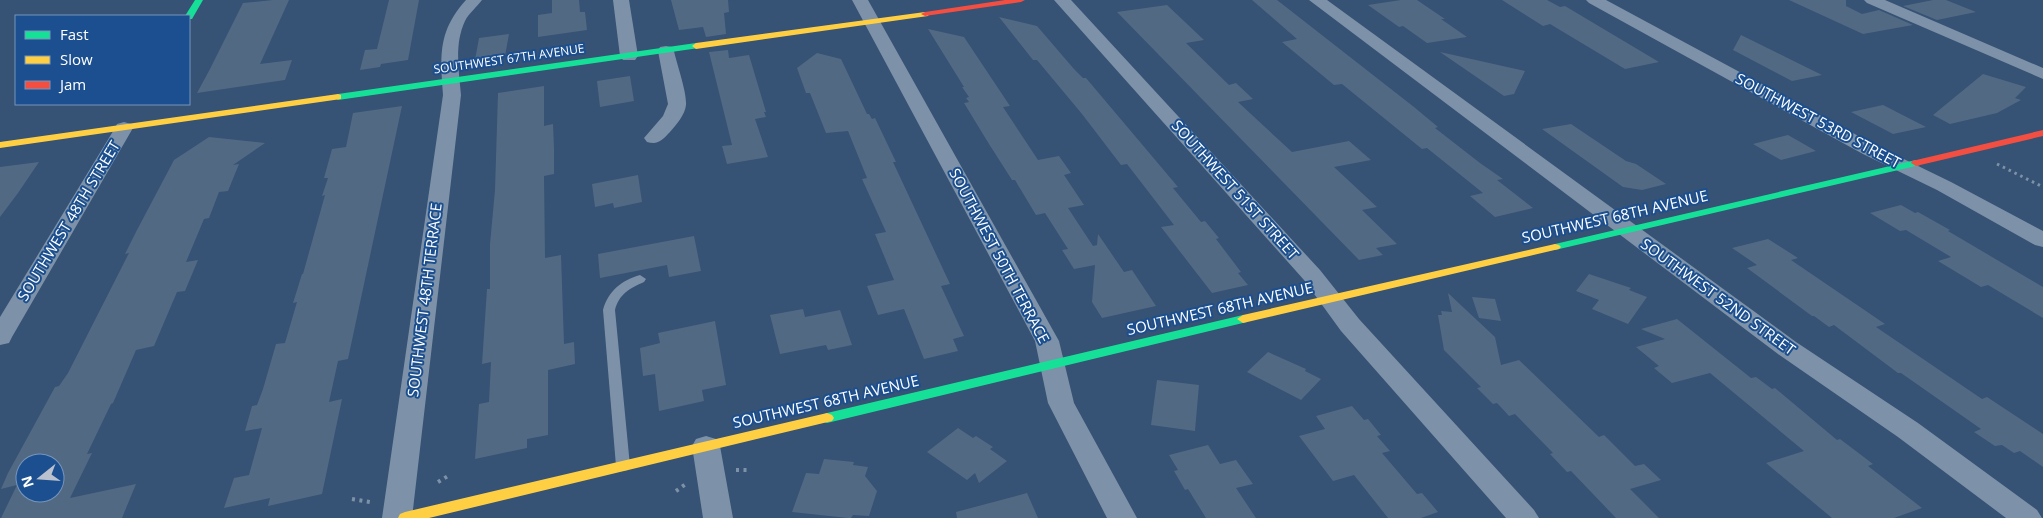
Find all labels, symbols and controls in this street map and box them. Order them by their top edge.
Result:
legend [15,15,190,105]
text: Fast [60,24,89,44]
street label: SOUTHWEST 67TH AVENUE [432,39,586,78]
text: Slow [60,49,93,69]
street label: SOUTHWEST 53RD STREET [1732,68,1905,173]
text: Jam [58,74,86,94]
street label: SOUTHWEST 51ST STREET [1168,115,1304,264]
street label: SOUTHWEST 48TH STREET [12,136,124,304]
street label: SOUTHWEST 50TH TERRACE [945,165,1055,347]
street label: SOUTHWEST 68TH AVENUE [1520,185,1710,247]
street label: SOUTHWEST 48TH TERRACE [402,202,446,398]
street label: SOUTHWEST 52ND STREET [1637,233,1801,360]
street label: SOUTHWEST 68TH AVENUE [1125,277,1315,339]
street label: SOUTHWEST 68TH AVENUE [731,370,921,432]
north arrow [15,453,65,503]
text: N [16,474,38,490]

